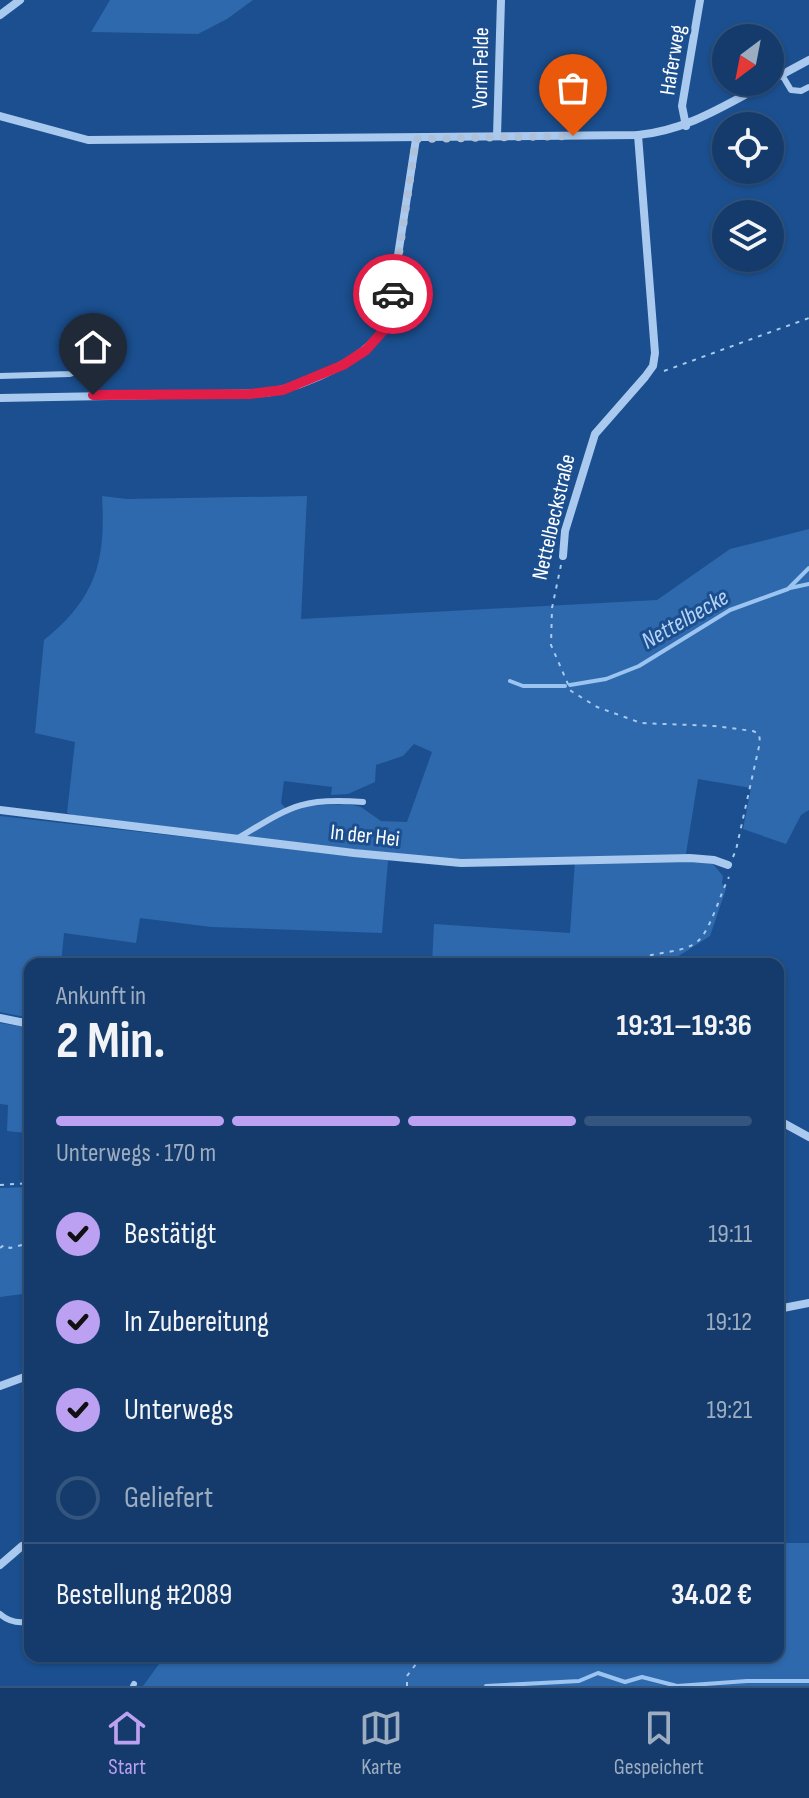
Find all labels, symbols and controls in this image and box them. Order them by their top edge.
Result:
street label: Haferweg [654,23,692,97]
north arrow [712,24,784,96]
map controls [712,24,784,272]
street label: Vorm Felde [467,27,495,109]
pin [539,54,607,136]
icon: bag [551,66,595,110]
button: locate [712,112,784,184]
button: layers [712,200,784,272]
courier [353,254,433,334]
icon: car [371,272,415,316]
pin [59,313,127,395]
icon: home [71,325,115,369]
street label: Nettelbeckstraße [526,452,582,582]
water label: Nettelbecke [636,583,734,655]
street label: In der Hei [329,819,401,853]
text: Ankunft in [56,981,146,1012]
text: 19:31–19:36 [617,1008,752,1044]
text: 2 Min. [56,1010,165,1073]
text: Unterwegs · 170 m [56,1138,216,1169]
icon: check [56,1212,100,1256]
text: Bestätigt [124,1216,216,1252]
text: 19:11 [708,1219,752,1250]
icon: check [56,1300,100,1344]
text: In Zubereitung [124,1304,269,1340]
text: 19:12 [706,1307,752,1338]
icon: check [56,1388,100,1432]
text: Unterwegs [124,1392,233,1428]
text: 19:21 [707,1395,752,1426]
text: Geliefert [124,1480,213,1516]
text: Bestellung #2089 [56,1577,232,1613]
text: 34.02 € [671,1577,752,1613]
tab: Start [105,1706,149,1781]
tab: Karte [359,1706,403,1781]
tab: Gespeichert [614,1706,704,1781]

